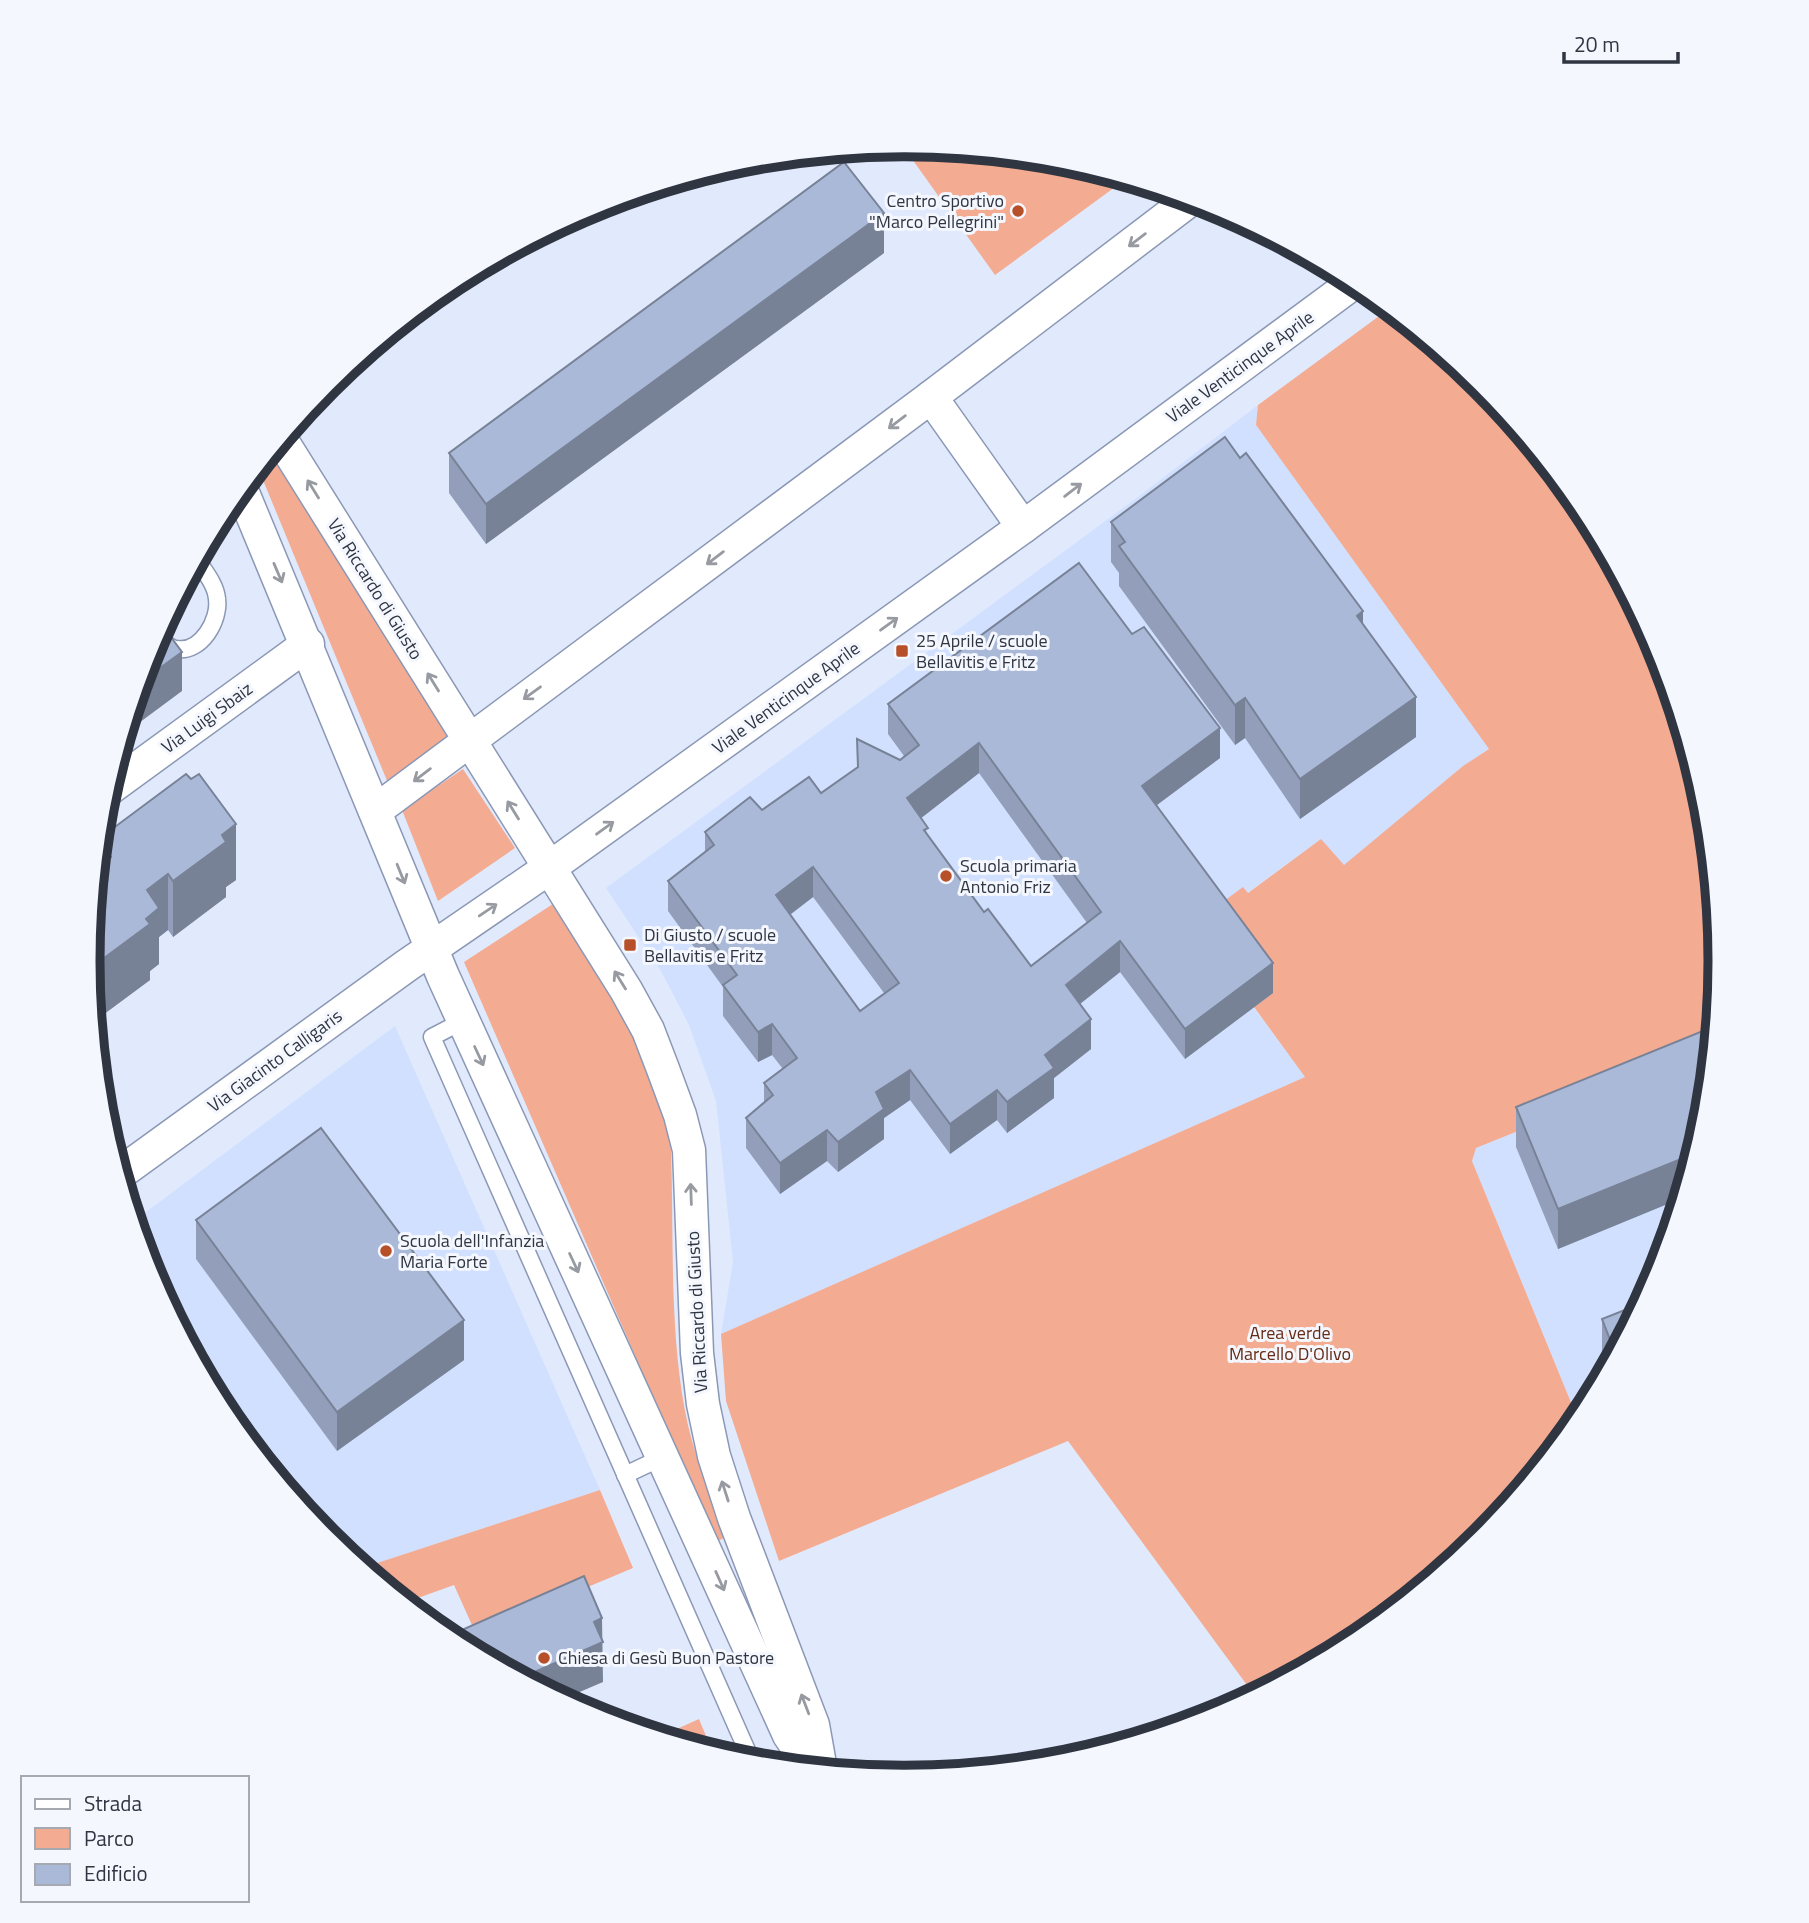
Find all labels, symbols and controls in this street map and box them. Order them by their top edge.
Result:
scale bar [1564,21,1678,65]
text: 20 m [1574,28,1620,60]
place label: Centro Sportivo "Marco Pellegrini" [869,187,1004,235]
marker: Centro Sportivo "Marco Pellegrini" [1010,203,1026,219]
one-way arrow [1127,232,1146,247]
street label: Viale Venticinque Aprile [1160,304,1319,429]
one-way arrow [888,415,907,429]
one-way arrow [305,479,319,499]
one-way arrow [1063,483,1082,498]
street label: Via Riccardo di Giusto [321,513,430,665]
one-way arrow [705,550,724,565]
one-way arrow [272,562,285,583]
one-way arrow [879,617,898,631]
place label: 25 Aprile / scuole Bellavitis e Fritz [916,627,1048,675]
street label: Viale Venticinque Aprile [706,635,865,760]
marker: 25 Aprile / scuole Bellavitis e Fritz [894,643,910,659]
one-way arrow [425,672,439,692]
street label: Via Luigi Sbaiz [156,675,258,760]
one-way arrow [523,686,542,701]
one-way arrow [413,768,432,783]
one-way arrow [506,801,520,821]
one-way arrow [595,821,614,836]
place label: Scuola primaria Antonio Friz [960,852,1077,900]
one-way arrow [395,863,408,884]
marker: Scuola primaria Antonio Friz [938,868,954,884]
one-way arrow [477,903,497,917]
place label: Di Giusto / scuole Bellavitis e Fritz [644,921,776,969]
marker: Di Giusto / scuole Bellavitis e Fritz [622,937,638,953]
one-way arrow [613,971,627,991]
street label: Via Giacinto Calligaris [202,1002,348,1119]
one-way arrow [473,1045,486,1066]
one-way arrow [685,1182,698,1205]
place label: Scuola dell'Infanzia Maria Forte [400,1227,544,1275]
street label: Via Riccardo di Giusto [679,1230,714,1394]
marker: Scuola dell'Infanzia Maria Forte [378,1243,394,1259]
one-way arrow [568,1252,581,1273]
park label: Area verde Marcello D'Olivo [1229,1319,1351,1367]
one-way arrow [718,1481,730,1503]
one-way arrow [714,1570,727,1591]
place label: Chiesa di Gesù Buon Pastore [558,1644,774,1671]
marker: Chiesa di Gesù Buon Pastore [536,1650,552,1666]
one-way arrow [798,1694,811,1715]
legend [21,1776,248,1902]
text: Strada [84,1787,142,1819]
text: Parco [84,1822,134,1854]
text: Edificio [84,1857,148,1889]

